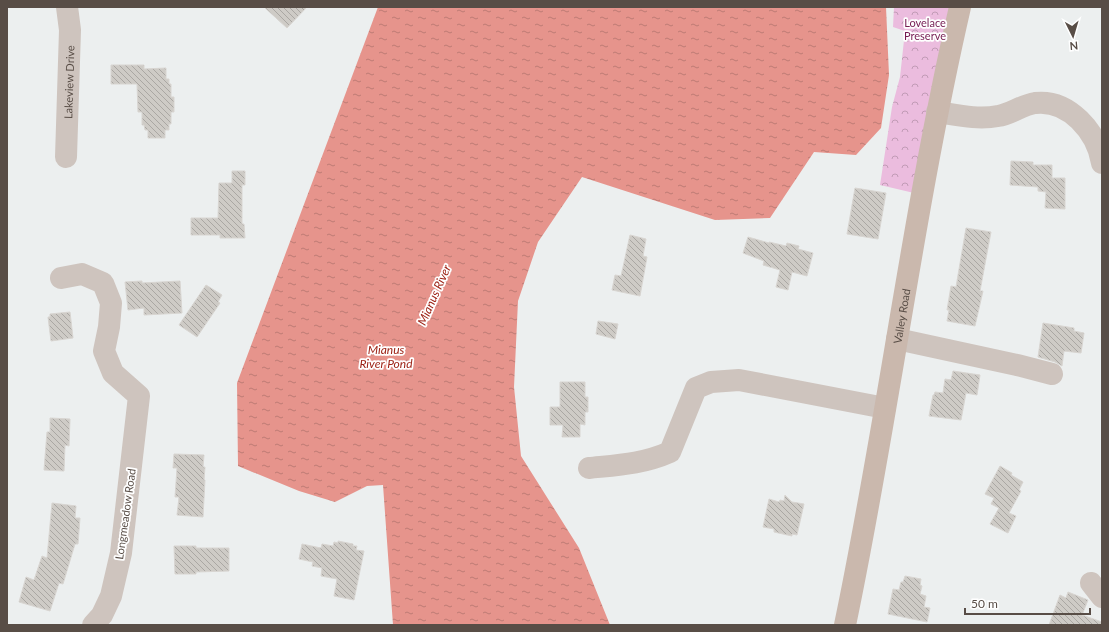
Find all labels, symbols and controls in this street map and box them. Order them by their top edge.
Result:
park label: Lovelace Preserve [904,16,946,42]
north arrow [1053,16,1093,56]
text: N [1069,40,1079,53]
street label: Lakeview Drive [61,45,76,119]
water label: Mianus River [414,262,454,328]
street label: Valley Road [890,288,912,345]
water label: Mianus River Pond [359,342,413,371]
street label: Longmeadow Road [112,468,138,560]
scale bar [965,590,1090,616]
text: 50 m [971,596,998,611]

